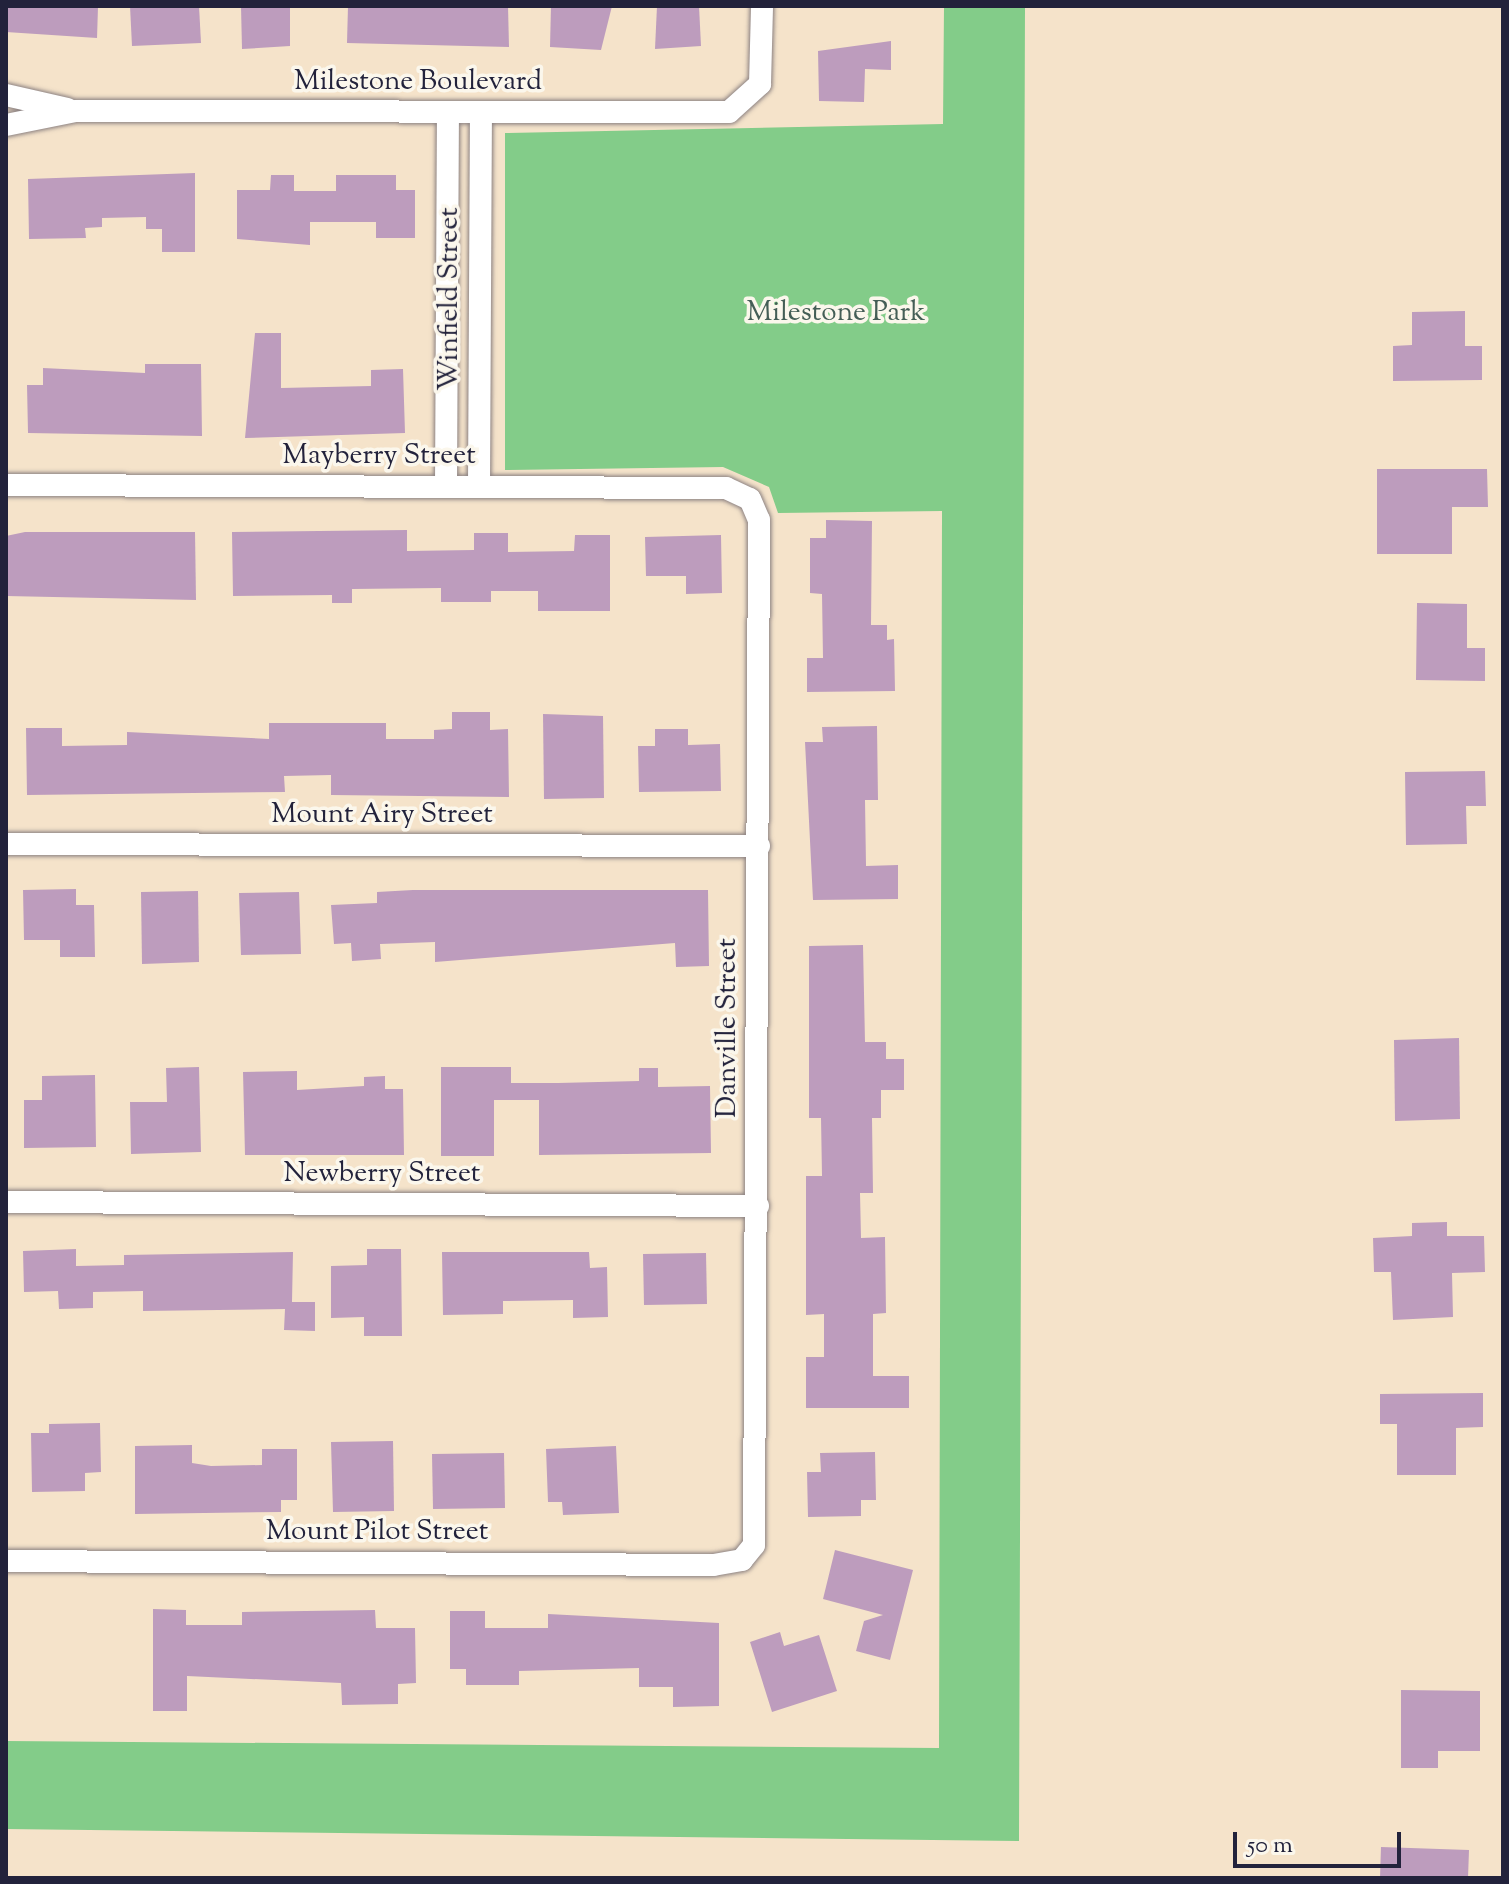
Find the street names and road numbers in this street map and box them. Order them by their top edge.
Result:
street label: Milestone Boulevard [294,65,542,99]
street label: Winfield Street [433,207,467,391]
street label: Mayberry Street [282,439,476,473]
street label: Mount Airy Street [271,798,493,832]
street label: Danville Street [711,938,745,1118]
street label: Newberry Street [284,1157,480,1191]
street label: Mount Pilot Street [266,1515,488,1549]

